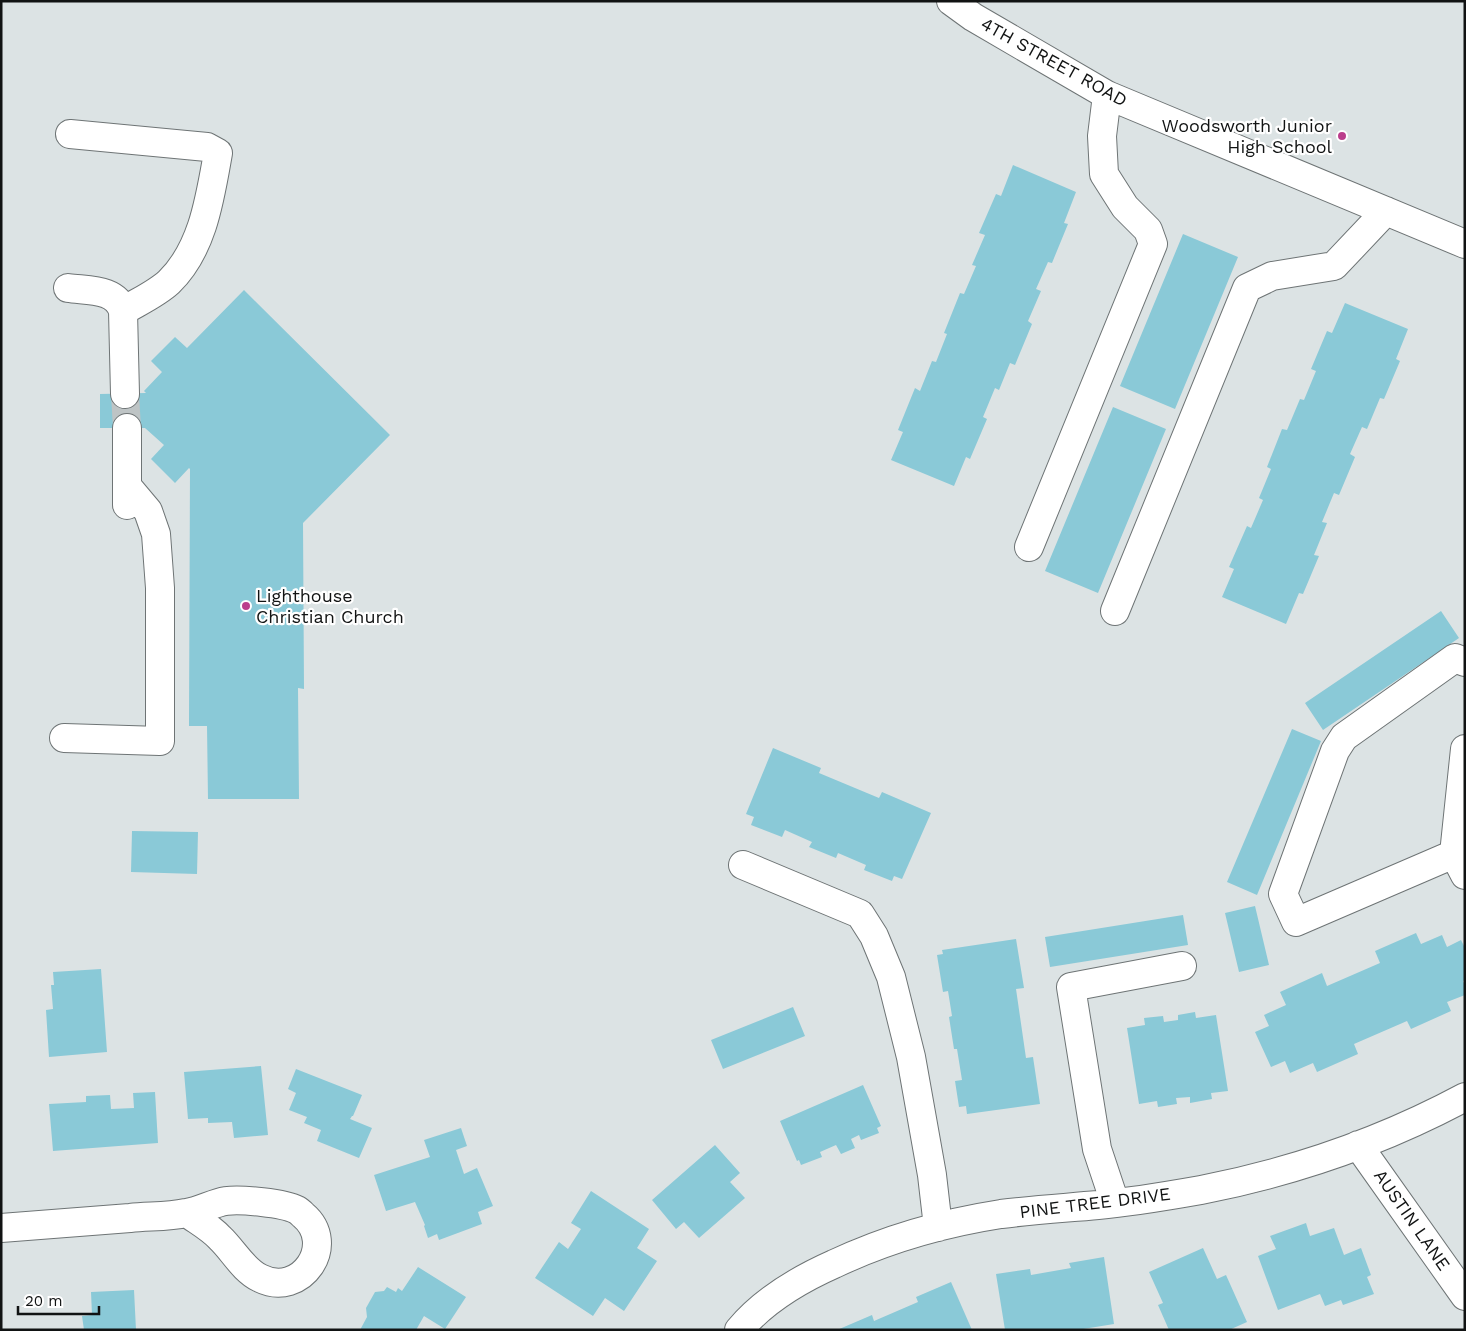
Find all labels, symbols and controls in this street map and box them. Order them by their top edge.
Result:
street label: 4TH STREET ROAD [977,13,1131,110]
place label: Woodsworth Junior High School [1162,115,1332,157]
marker: Woodsworth Junior High School [1336,130,1348,142]
place label: Lighthouse Christian Church [256,585,404,627]
marker: Lighthouse Christian Church [240,600,252,612]
street label: AUSTIN LANE [1370,1165,1455,1274]
street label: PINE TREE DRIVE [1018,1183,1172,1222]
scale bar [18,1284,99,1316]
text: 20 m [25,1292,63,1310]

